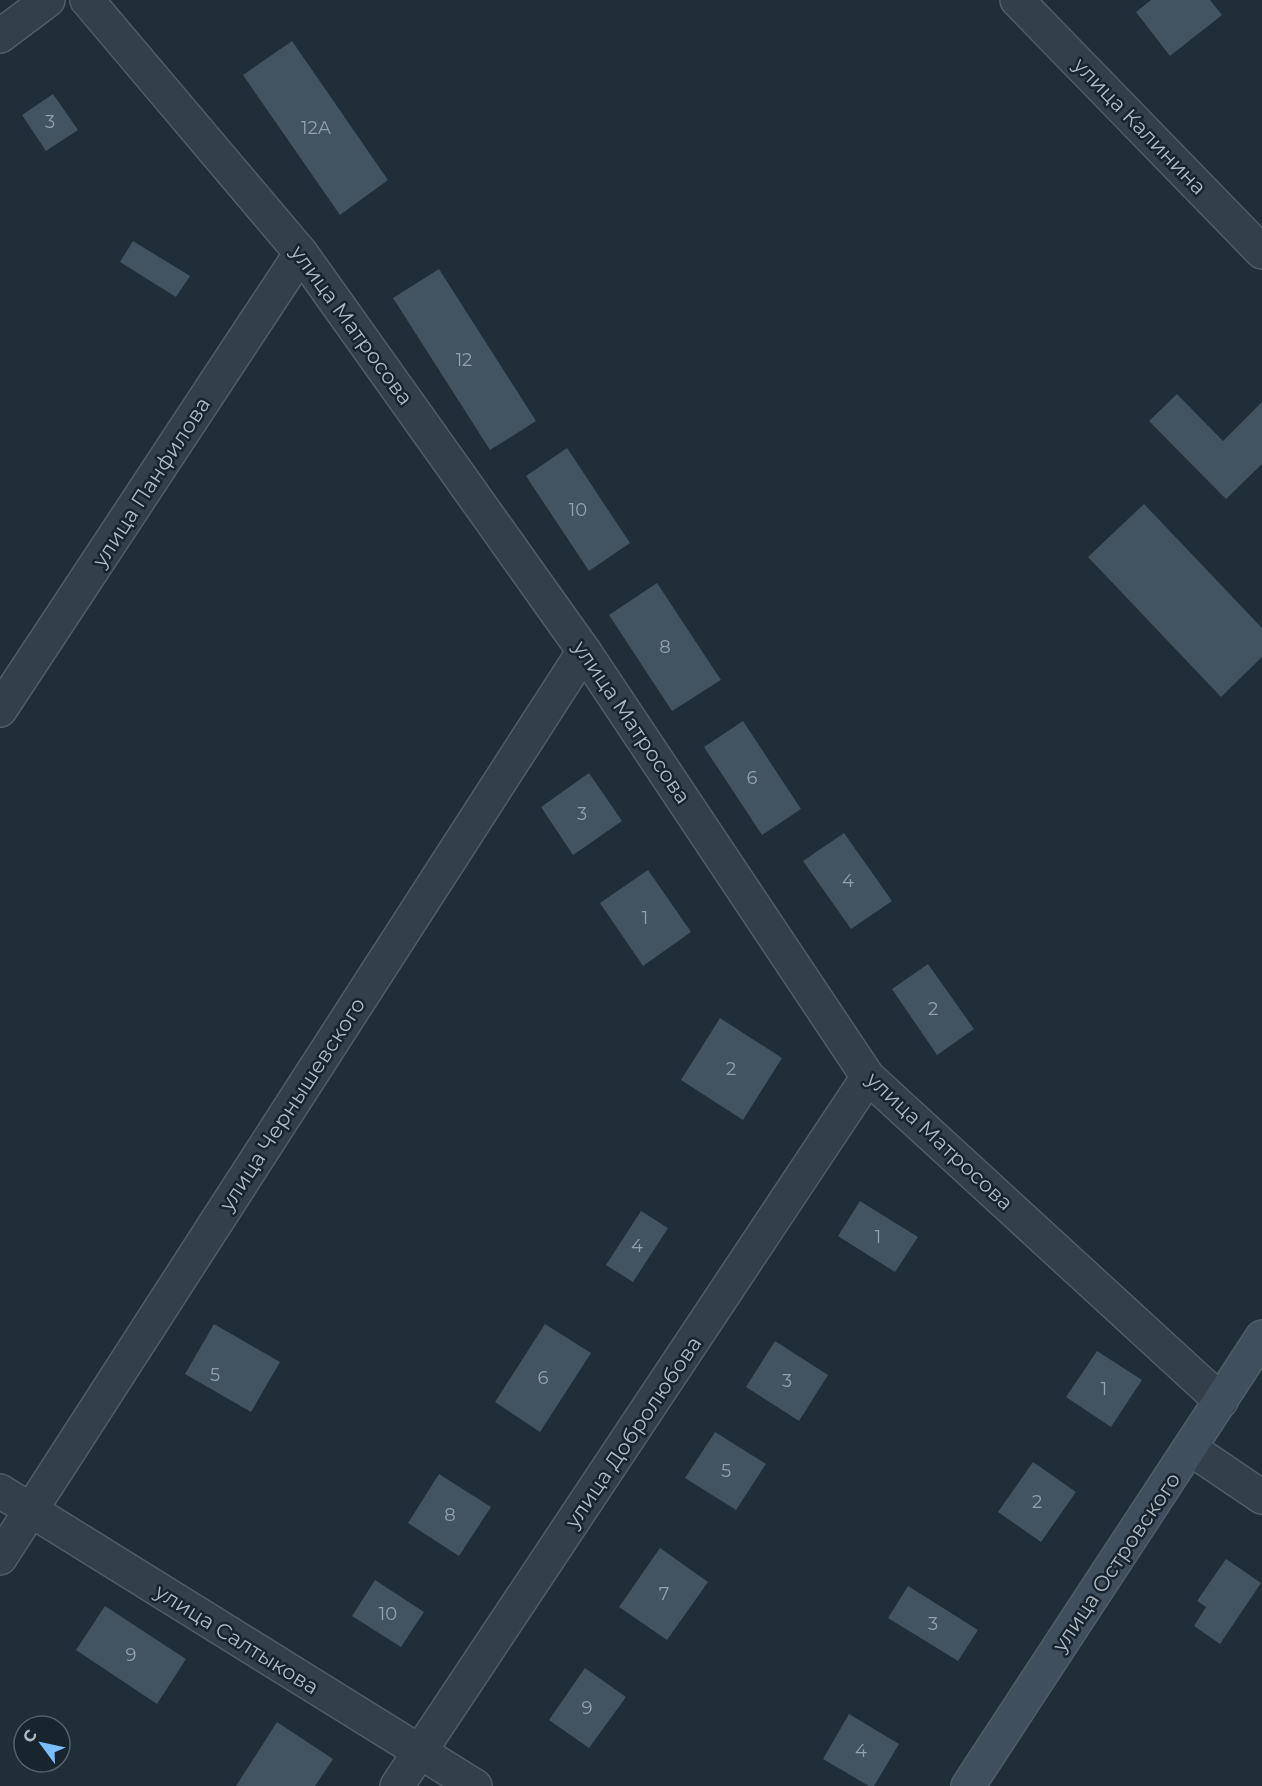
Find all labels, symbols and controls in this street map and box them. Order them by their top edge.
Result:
street label: улица Калинина [1068,52,1212,200]
house number: 3 [45,111,55,133]
house number: 12А [301,117,332,139]
street label: улица Матросова [285,239,418,410]
house number: 12 [456,349,472,371]
street label: улица Панфилова [86,392,215,572]
house number: 10 [569,499,587,521]
street label: улица Матросова [568,635,696,808]
house number: 8 [659,636,671,658]
house number: 6 [747,767,758,789]
house number: 3 [577,803,587,825]
house number: 4 [842,870,854,892]
house number: 1 [642,907,648,929]
street label: улица Чернышевского [213,993,370,1216]
house number: 2 [928,998,938,1020]
house number: 2 [726,1058,736,1080]
street label: улица Матросова [861,1066,1018,1215]
house number: 1 [875,1226,881,1248]
house number: 4 [631,1235,643,1257]
street label: улица Добролюбова [559,1331,707,1533]
house number: 5 [210,1364,220,1386]
house number: 6 [538,1367,549,1389]
house number: 3 [782,1370,792,1392]
house number: 1 [1101,1378,1107,1400]
house number: 5 [721,1460,731,1482]
street label: улица Островского [1046,1468,1185,1657]
house number: 2 [1032,1491,1042,1513]
house number: 8 [444,1504,456,1526]
street label: улица Салтыкова [150,1578,323,1699]
house number: 7 [659,1583,669,1605]
house number: 10 [379,1603,397,1625]
house number: 3 [928,1613,938,1635]
house number: 9 [126,1644,137,1666]
house number: 9 [582,1697,593,1719]
north arrow [12,1714,72,1774]
text: С [19,1726,41,1746]
house number: 4 [855,1740,867,1762]

